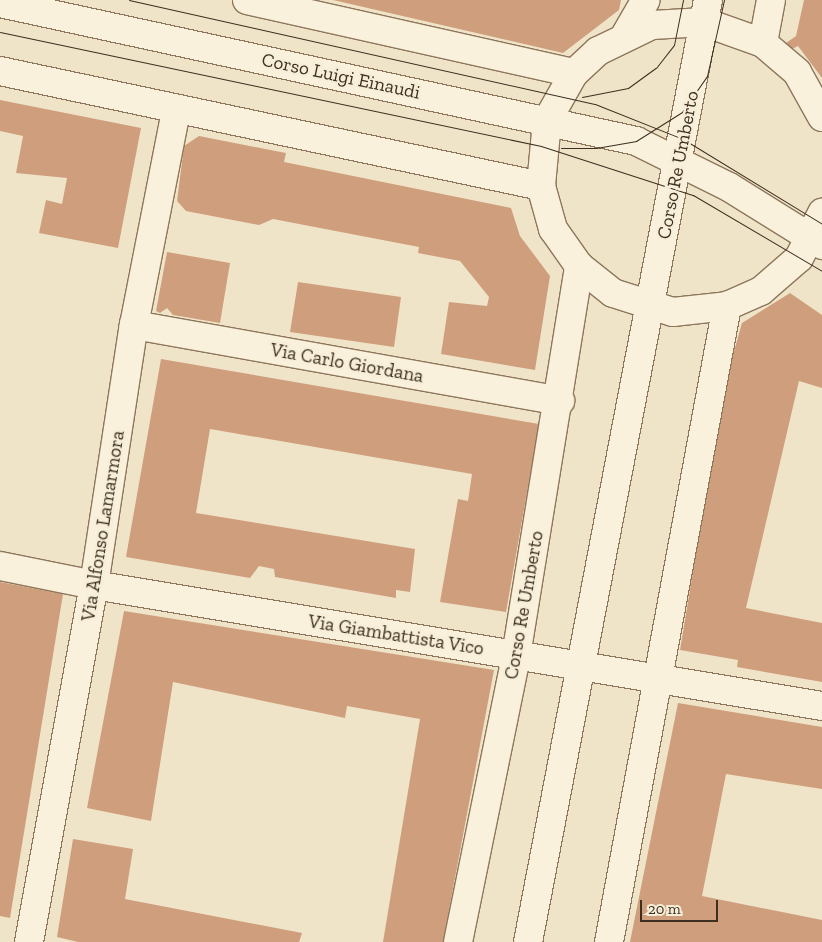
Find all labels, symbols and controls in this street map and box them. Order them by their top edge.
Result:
street label: Corso Luigi Einaudi [260,48,422,104]
street label: Corso Re Umberto [652,89,704,241]
street label: Via Carlo Giordana [269,338,425,388]
street label: Via Alfonso Lamarmora [77,429,129,623]
street label: Corso Re Umberto [500,529,548,681]
street label: Via Giambattista Vico [306,610,486,660]
scale bar [642,890,720,922]
text: 20 m [648,900,681,918]

